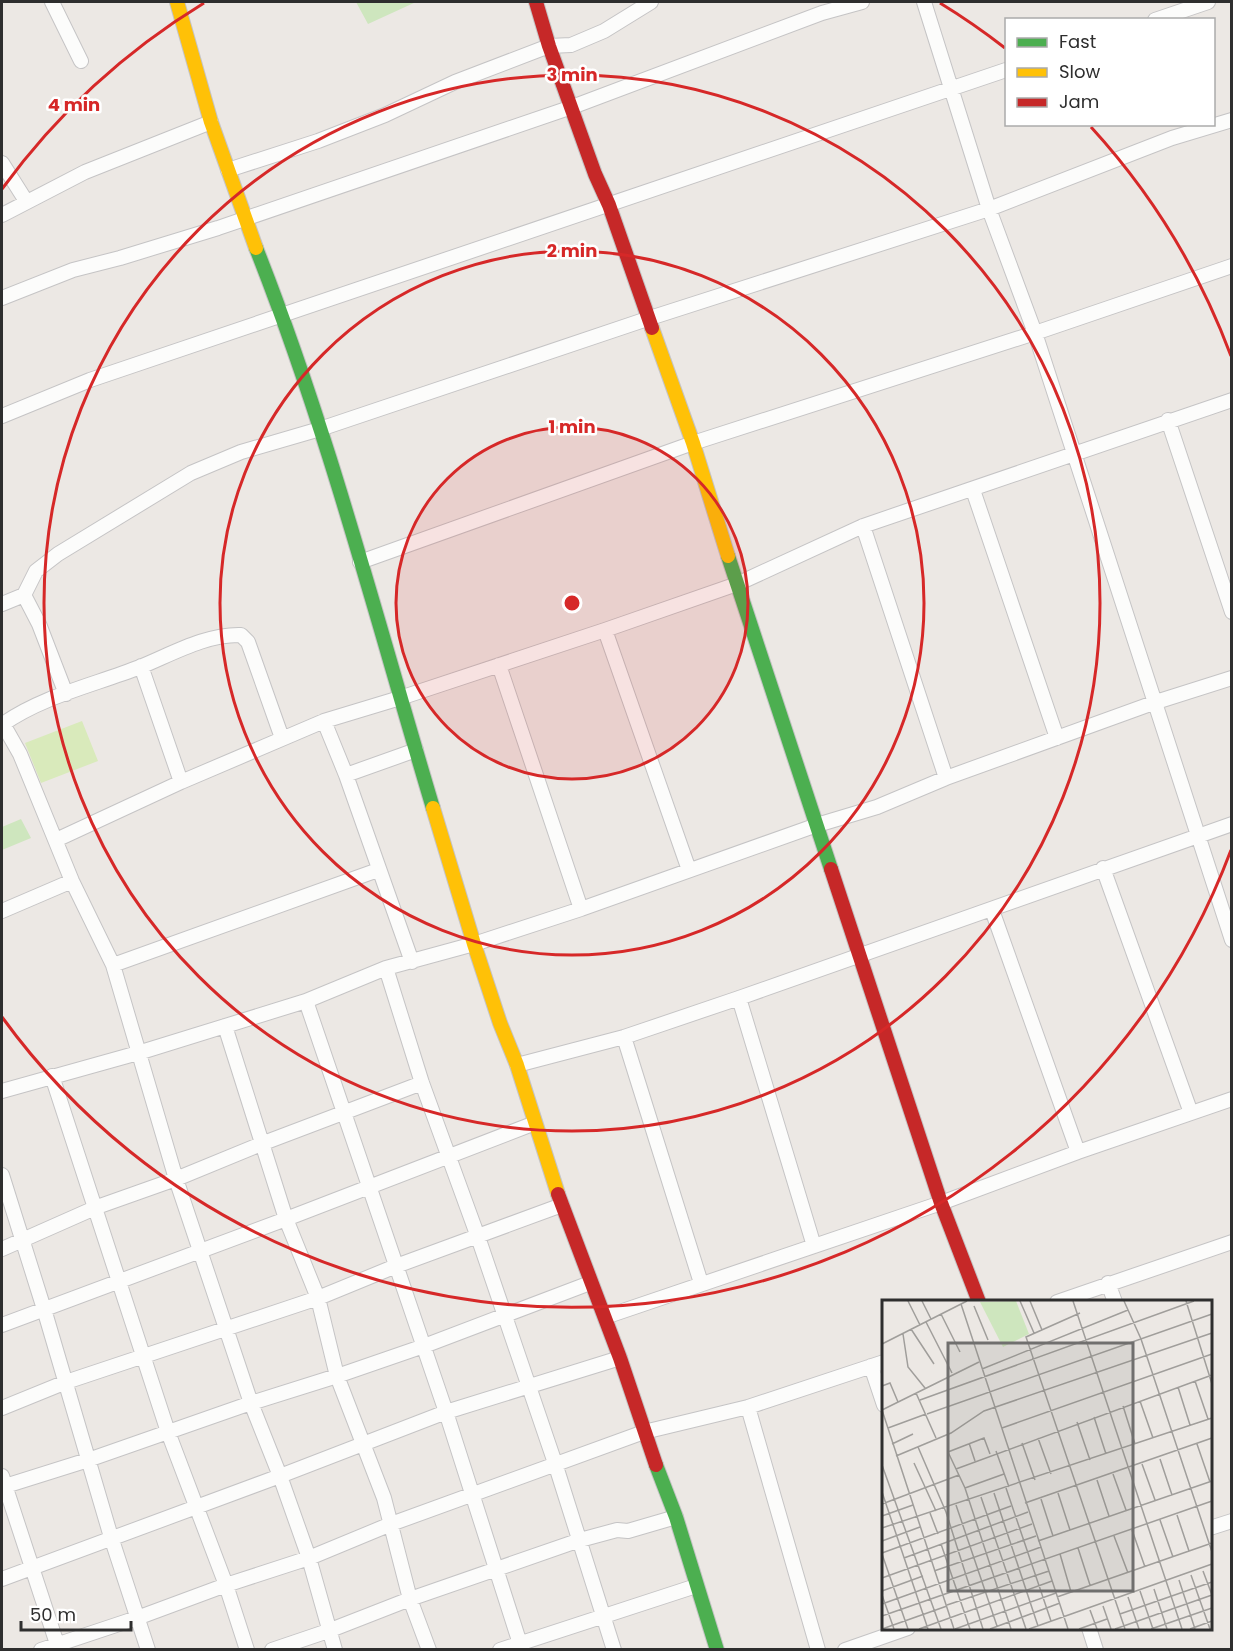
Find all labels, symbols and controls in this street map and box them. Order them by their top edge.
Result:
legend [1005,18,1215,126]
text: Fast [1059,29,1096,54]
text: Slow [1059,59,1101,84]
text: 3 min [546,62,598,87]
text: Jam [1059,89,1099,114]
text: 4 min [48,92,100,117]
text: 2 min [547,238,597,263]
text: 1 min [548,414,596,439]
centre of rings [562,593,582,613]
inset map [882,1300,1212,1630]
scale bar [21,1594,130,1632]
text: 50 m [30,1602,76,1627]

